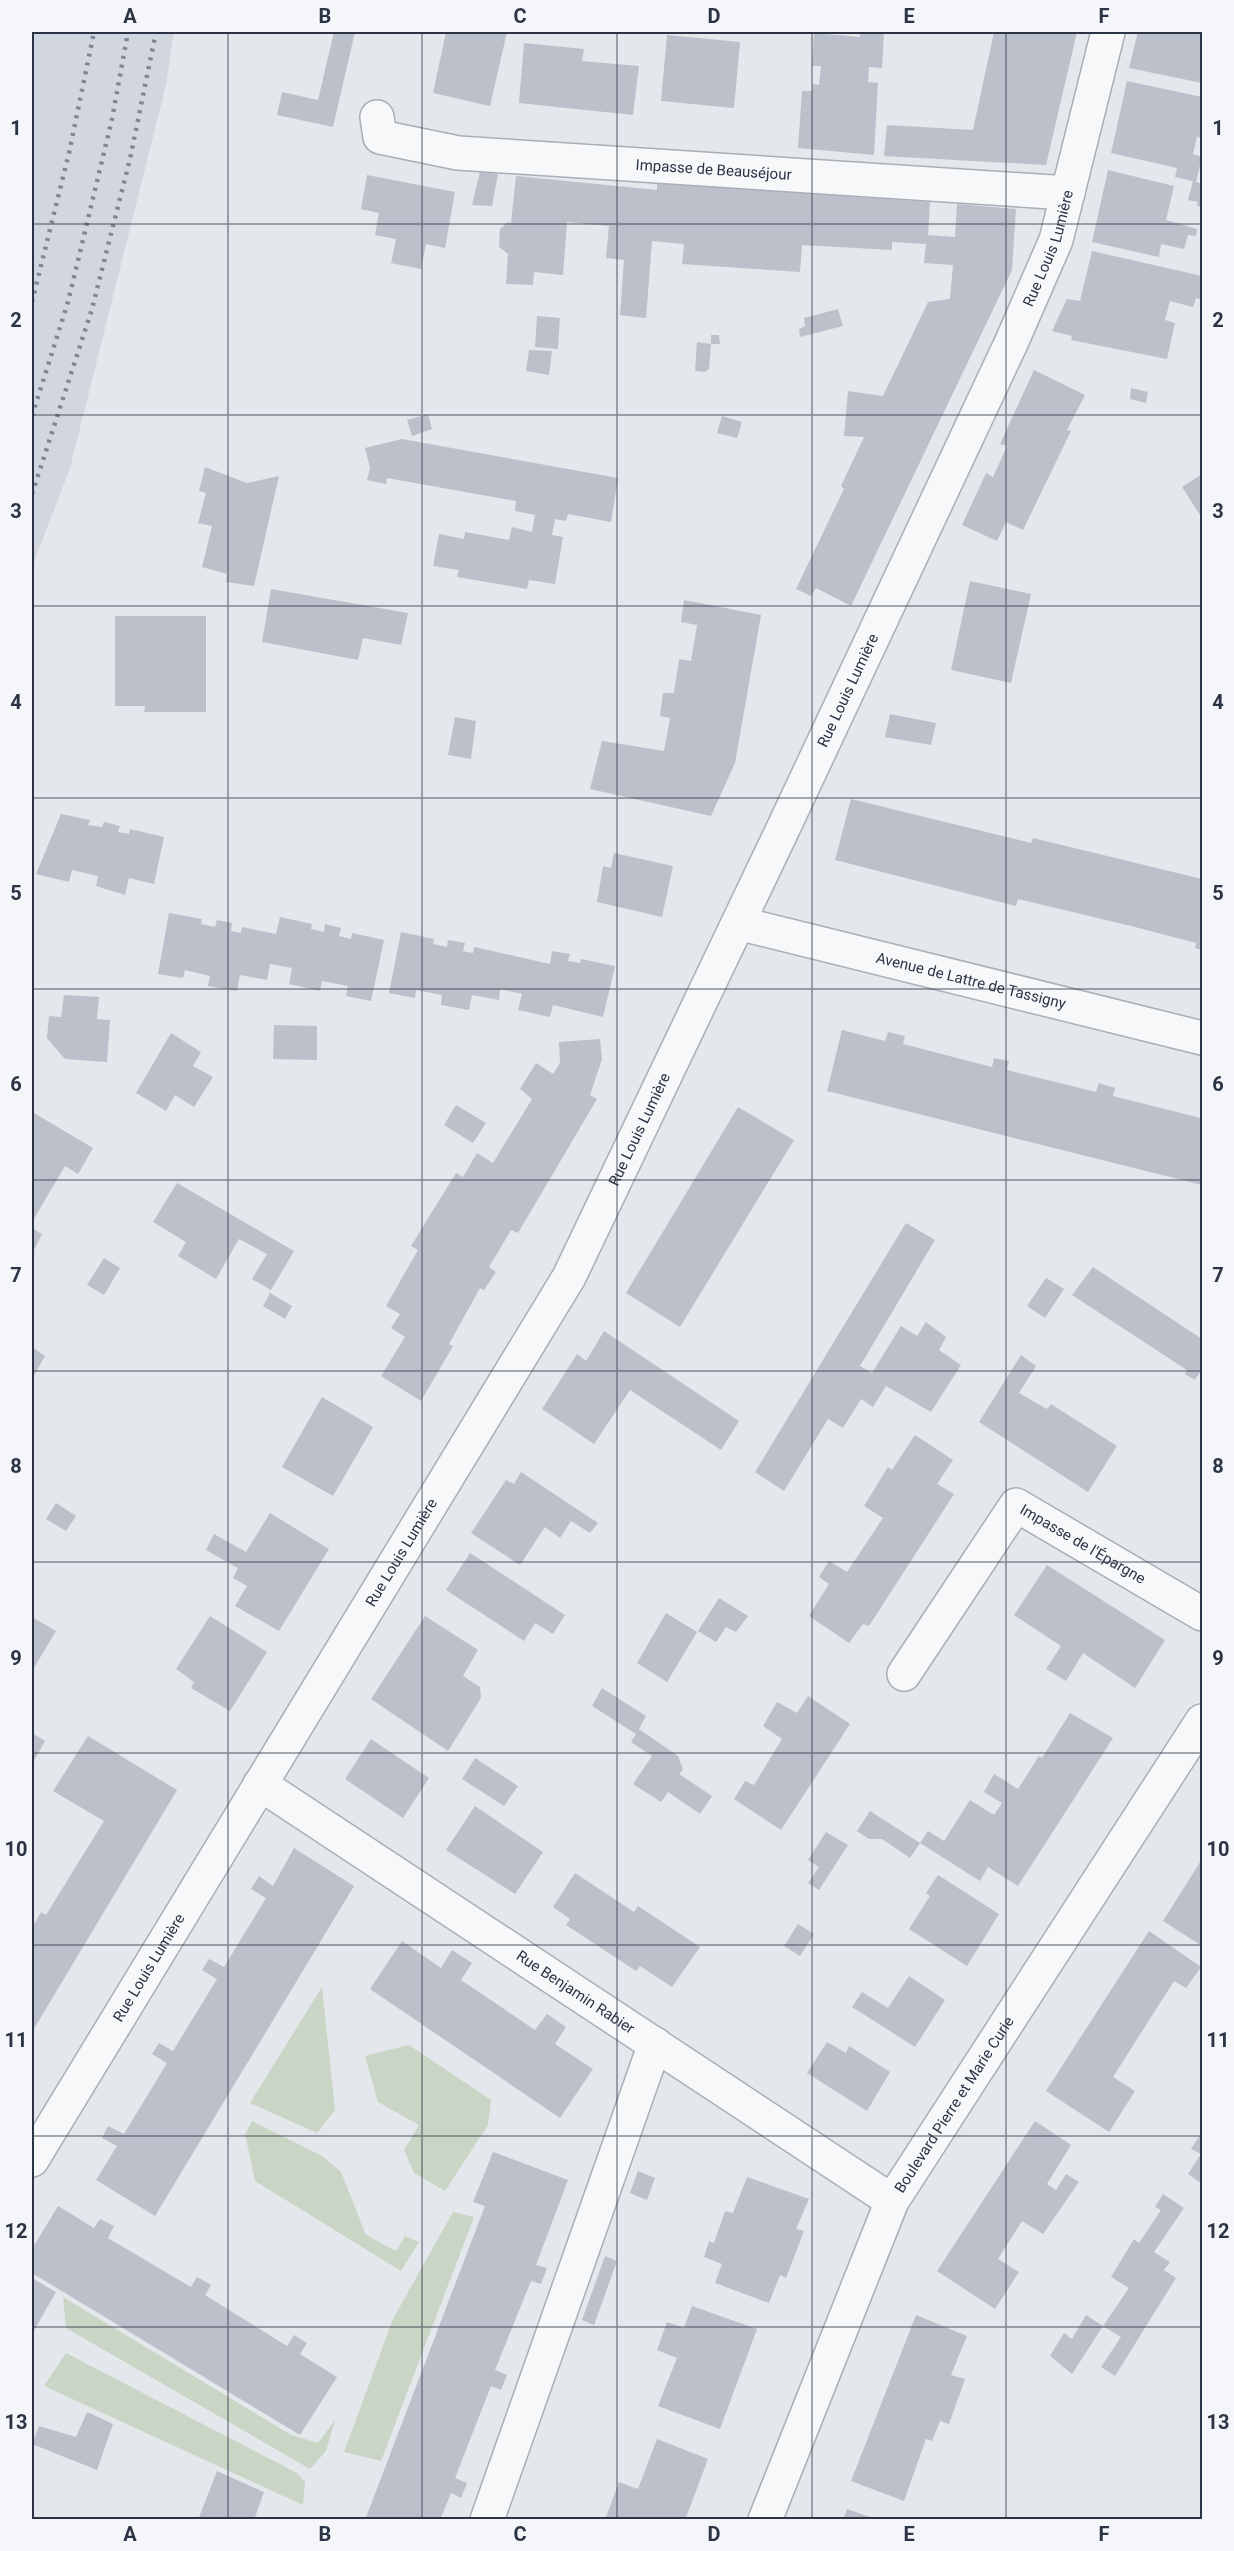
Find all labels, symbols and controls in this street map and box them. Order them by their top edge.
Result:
text: A [123,4,137,28]
text: B [319,4,331,28]
text: C [513,4,527,28]
text: D [708,4,721,28]
text: E [903,4,915,28]
text: F [1099,4,1110,28]
text: 1 [10,116,22,140]
text: 1 [1212,116,1224,140]
street label: Impasse de Beauséjour [635,156,792,184]
street label: Rue Louis Lumière [1019,188,1077,309]
text: 2 [10,308,22,332]
text: 2 [1212,308,1224,332]
text: 3 [10,499,22,523]
text: 3 [1212,499,1224,523]
street label: Rue Louis Lumière [814,631,882,750]
text: 4 [10,690,22,714]
text: 4 [1212,690,1224,714]
text: 5 [10,881,22,905]
text: 5 [1212,881,1224,905]
street label: Avenue de Lattre de Tassigny [874,949,1068,1013]
street label: Rue Louis Lumière [605,1070,674,1189]
text: 6 [10,1072,22,1096]
text: 6 [1212,1072,1224,1096]
text: 7 [10,1263,22,1287]
text: 7 [1212,1263,1224,1287]
text: 8 [10,1454,22,1478]
text: 8 [1212,1454,1224,1478]
street label: Rue Louis Lumière [362,1495,441,1610]
street label: Impasse de l'Épargne [1017,1500,1149,1588]
text: 9 [10,1646,22,1670]
text: 9 [1212,1646,1224,1670]
text: 10 [5,1837,27,1861]
text: 10 [1207,1837,1229,1861]
street label: Rue Louis Lumière [109,1910,189,2025]
street label: Rue Benjamin Rabier [513,1947,638,2038]
street label: Boulevard Pierre et Marie Curie [891,2013,1018,2196]
text: 11 [5,2028,27,2052]
text: 11 [1207,2028,1229,2052]
text: 12 [5,2219,27,2243]
text: 12 [1207,2219,1229,2243]
text: 13 [5,2410,27,2434]
text: 13 [1207,2410,1229,2434]
text: A [123,2522,137,2546]
text: B [319,2522,331,2546]
text: C [513,2522,527,2546]
text: D [708,2522,721,2546]
text: E [903,2522,915,2546]
text: F [1099,2522,1110,2546]

